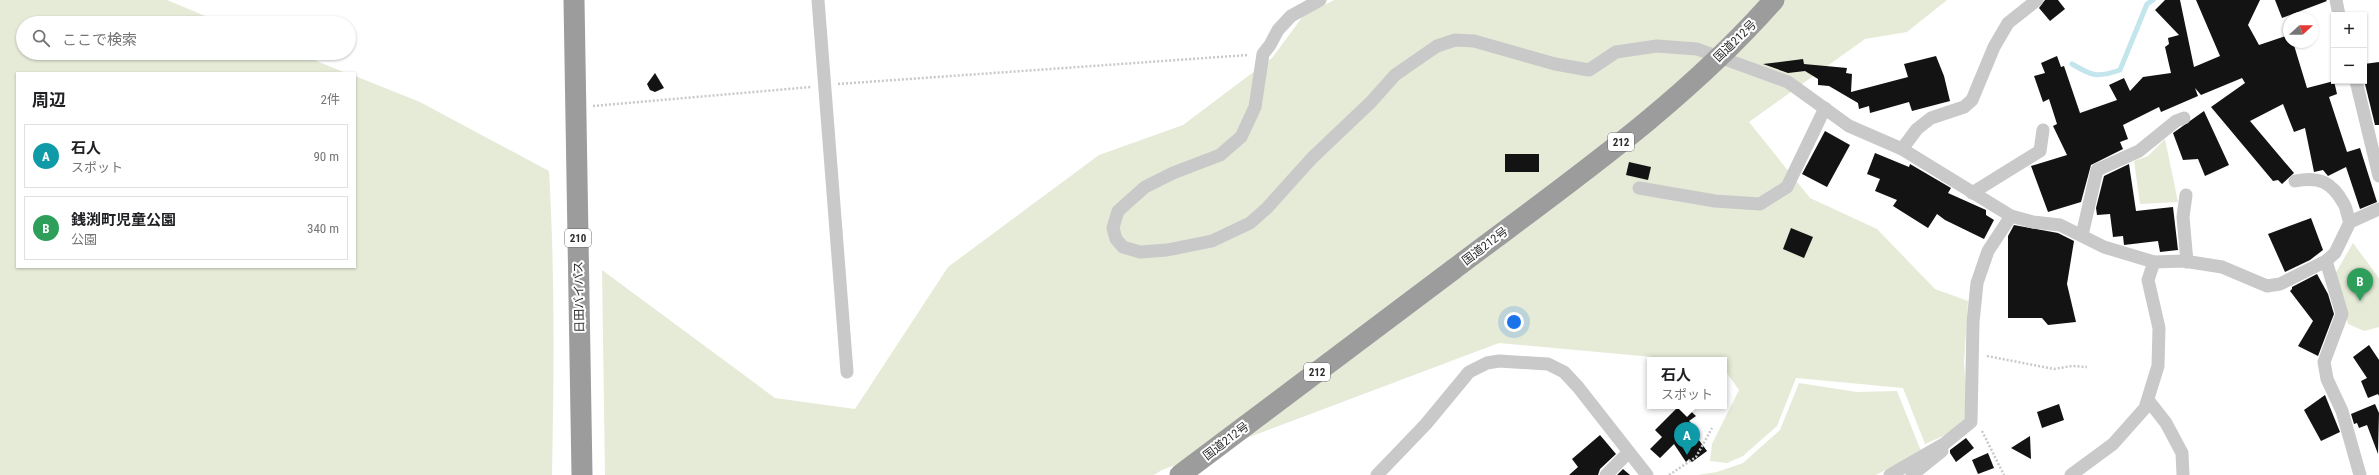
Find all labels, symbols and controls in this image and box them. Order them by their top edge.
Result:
north arrow [2283,12,2319,48]
map controls [2331,12,2367,84]
button: + [2331,12,2367,48]
search box [16,16,356,60]
street label: 国道212号 [1711,17,1759,65]
icon: search [30,27,52,49]
text: ここで検索 [62,31,137,49]
button: − [2331,48,2367,84]
text: 周辺 [32,90,66,110]
text: 2件 [321,92,340,107]
road number: 212 [1608,133,1634,151]
text: 石人 [71,139,101,157]
text: A [42,149,50,164]
text: 90 m [313,149,339,164]
text: スポット [71,160,123,175]
text: 銭渕町児童公園 [71,211,176,229]
text: B [42,221,50,236]
text: 340 m [307,221,339,236]
street label: 国道212号 [1459,224,1511,268]
road number: 210 [565,229,591,247]
text: 公園 [71,232,97,247]
street label: 日田バイパス [571,261,587,333]
pin: B [2347,268,2373,301]
your location [1504,312,1524,332]
popup [1647,357,1727,409]
road number: 212 [1304,363,1330,381]
text: 石人 [1661,366,1691,384]
text: スポット [1661,387,1713,402]
street label: 国道212号 [1200,419,1252,463]
pin: A [1674,422,1700,455]

